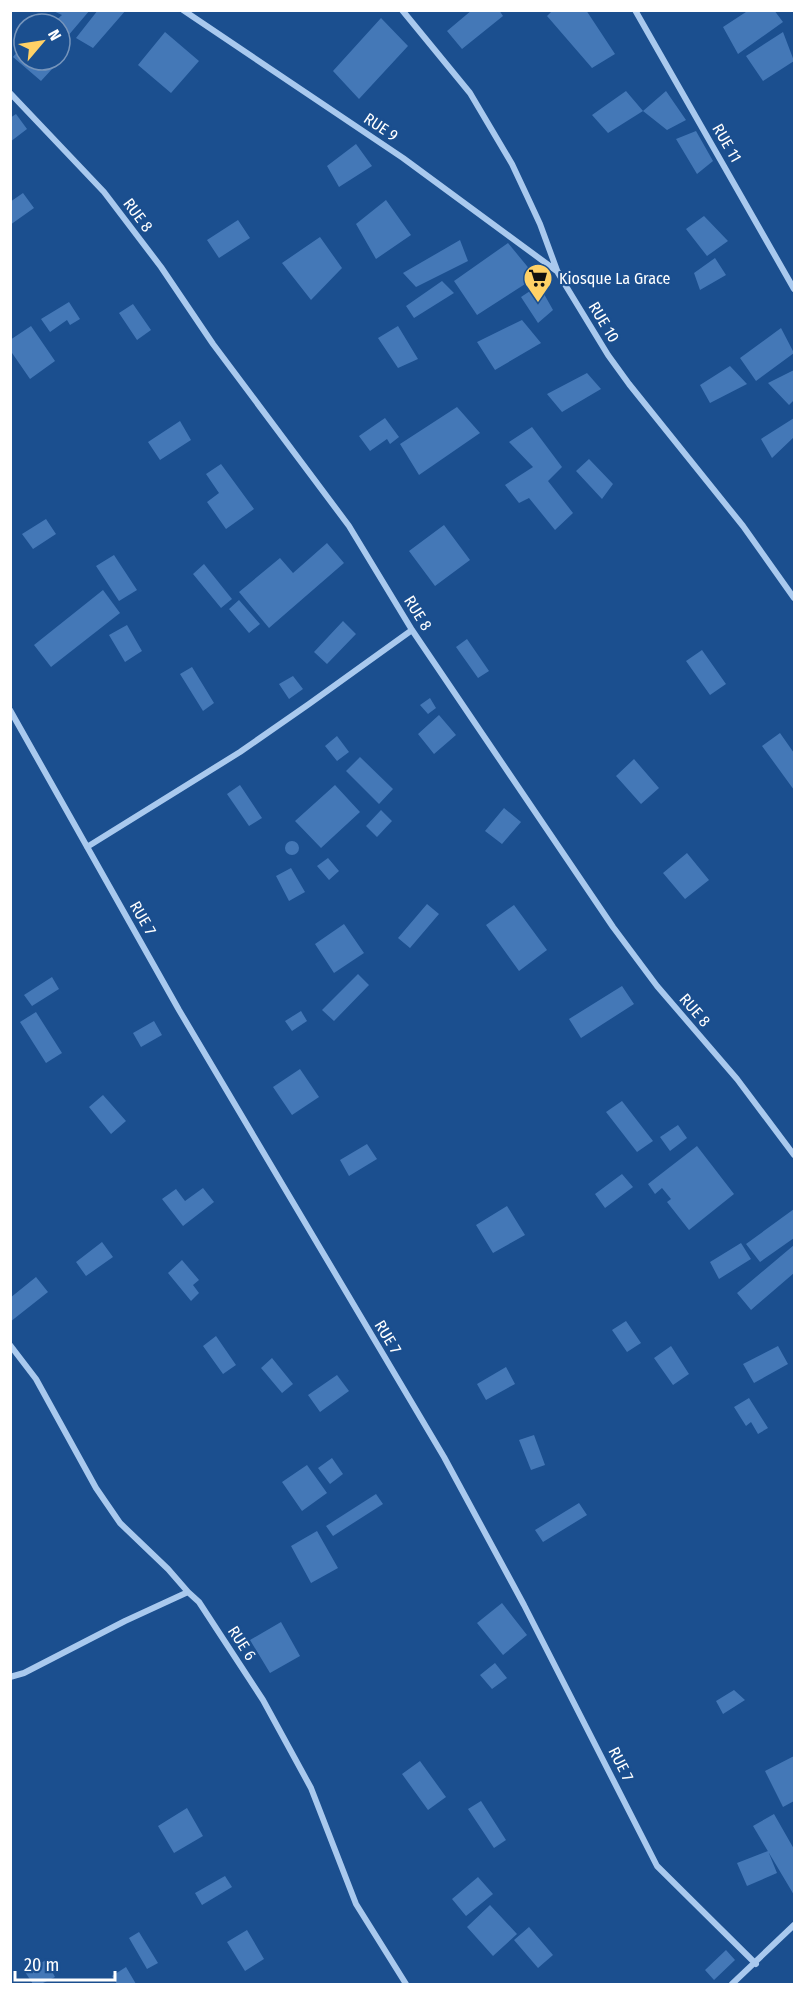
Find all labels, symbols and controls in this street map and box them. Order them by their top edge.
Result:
north arrow [12,12,72,72]
text: N [44,26,65,44]
street label: RUE 9 [360,109,402,145]
street label: RUE 11 [708,120,746,166]
street label: RUE 8 [119,194,157,236]
supermarket icon: Kiosque La Grace [522,262,554,304]
place label: Kiosque La Grace [559,269,671,288]
street label: RUE 10 [585,298,623,346]
street label: RUE 8 [400,592,436,634]
street label: RUE 7 [126,898,160,939]
street label: RUE 8 [676,990,714,1030]
street label: RUE 7 [371,1317,406,1358]
street label: RUE 6 [224,1622,260,1664]
street label: RUE 7 [604,1744,638,1785]
scale bar [15,1944,116,1982]
text: 20 m [24,1954,59,1976]

